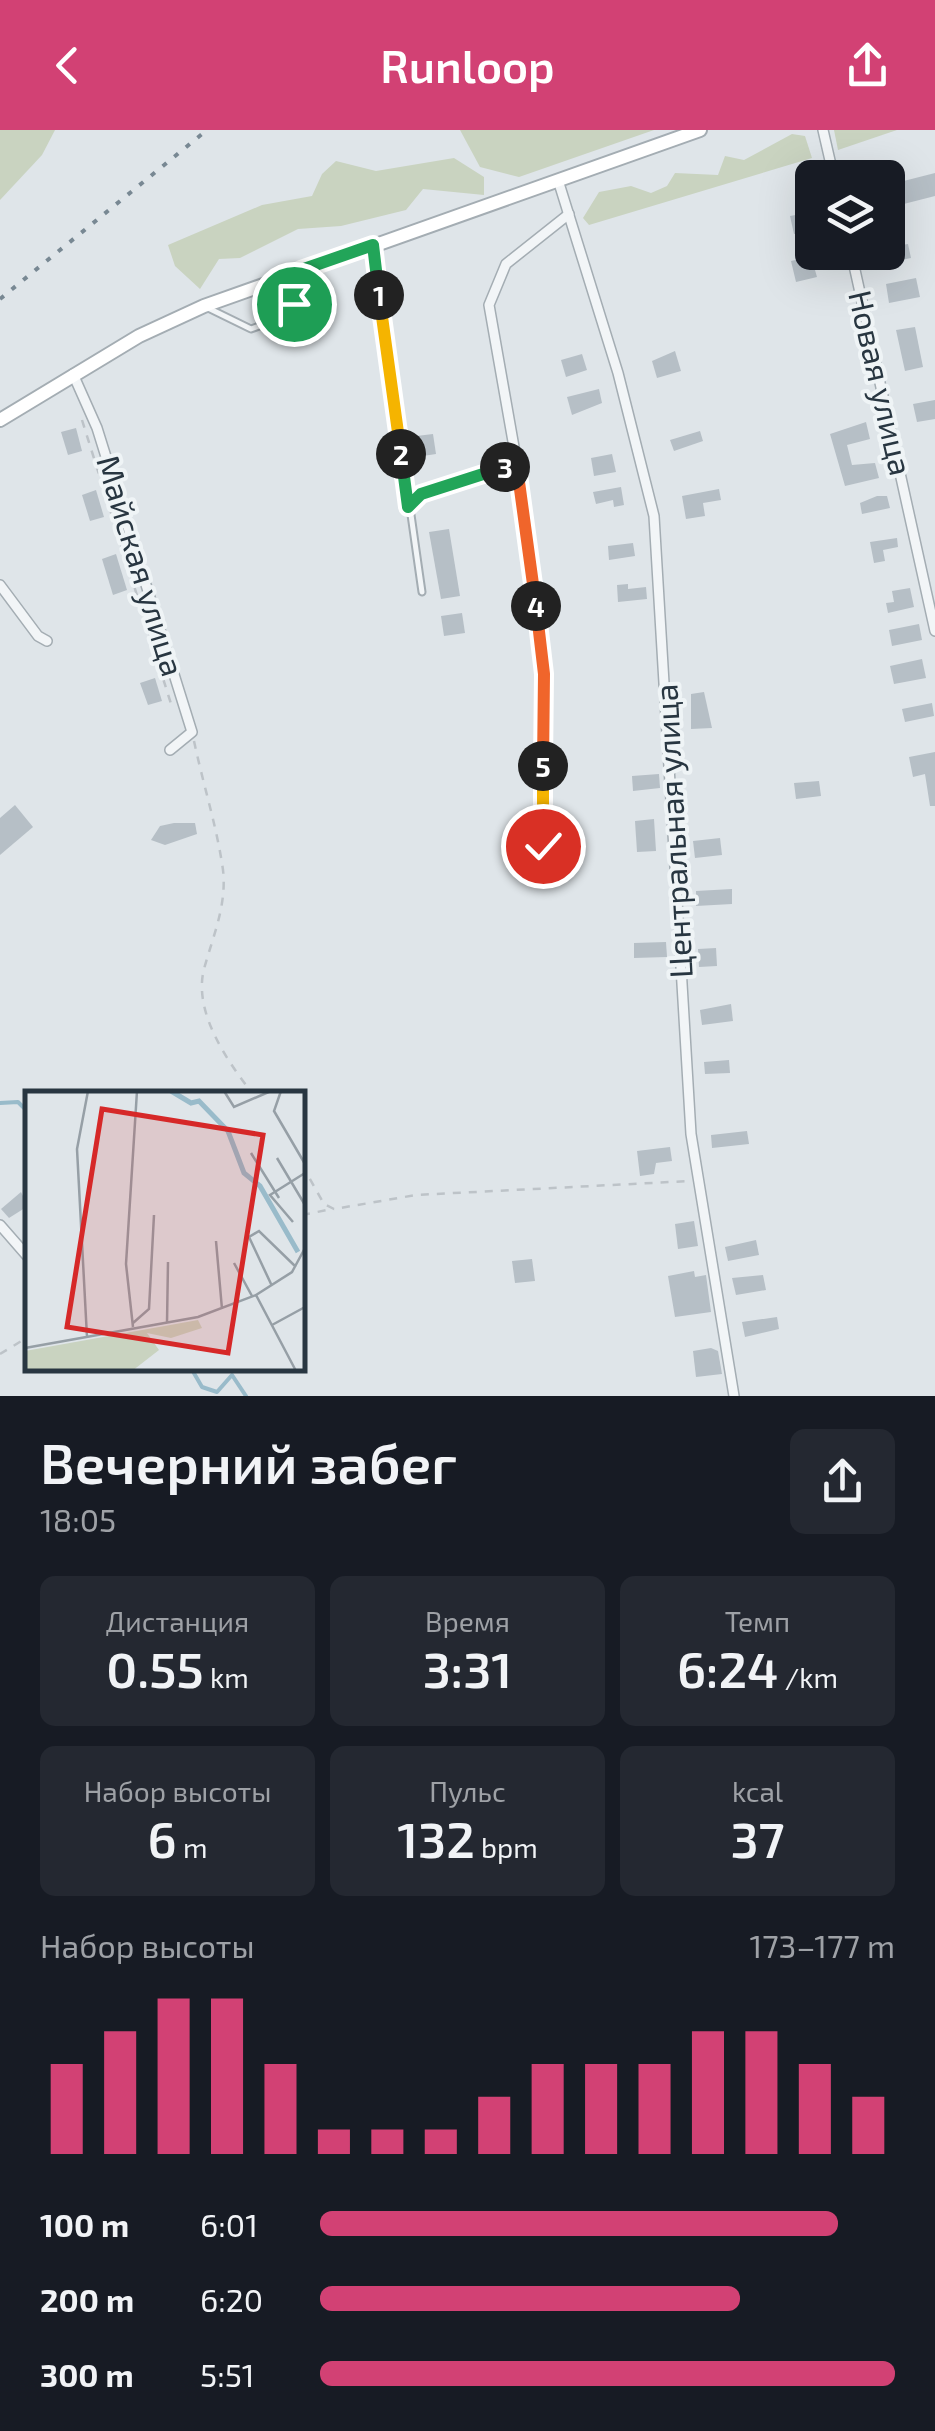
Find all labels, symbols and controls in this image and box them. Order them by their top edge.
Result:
icon: back [40,38,95,93]
text: Runloop [380,38,555,92]
icon: share [840,38,895,93]
map controls [795,160,905,270]
button: layers [795,160,905,270]
pin [252,262,337,347]
pin: 1 [354,270,404,320]
icon: arrive [267,277,322,332]
text: 1 [373,278,385,312]
street label: Новая улица [841,286,922,479]
pin: 2 [376,429,426,479]
text: 2 [393,437,409,471]
pin: 3 [480,442,530,492]
street label: Майская улица [89,450,194,681]
text: 3 [497,450,513,484]
pin: 4 [511,581,561,631]
text: 4 [527,589,545,623]
street label: Центральная улица [645,683,700,979]
pin: 5 [518,741,568,791]
text: 5 [535,749,551,783]
pin [501,804,586,889]
icon: check [516,819,571,874]
inset map [25,1091,305,1371]
text: Вечерний забег [40,1429,457,1495]
button: share [790,1429,895,1534]
text: 18:05 [40,1500,116,1538]
text: Дистанция [106,1604,249,1638]
text: Время [425,1604,510,1638]
text: Темп [725,1604,790,1638]
text: 0.55 [106,1638,204,1698]
text: 3:31 [423,1638,512,1698]
text: 6:24 [677,1638,779,1698]
text: km [204,1660,249,1694]
text: /km [779,1660,838,1694]
text: Набор высоты [84,1774,271,1808]
text: Пульс [429,1774,506,1808]
text: kcal [732,1774,783,1808]
text: 6 [148,1808,177,1868]
text: 132 [397,1808,475,1868]
text: 37 [730,1808,785,1868]
text: m [177,1830,207,1864]
text: bpm [475,1830,538,1864]
text: Набор высоты [40,1926,255,1964]
text: 173–177 m [749,1926,895,1964]
text: 100 m [40,2205,129,2243]
text: 6:01 [200,2205,258,2243]
text: 200 m [40,2280,134,2318]
text: 6:20 [200,2280,263,2318]
text: 300 m [40,2355,134,2393]
text: 5:51 [200,2355,255,2393]

